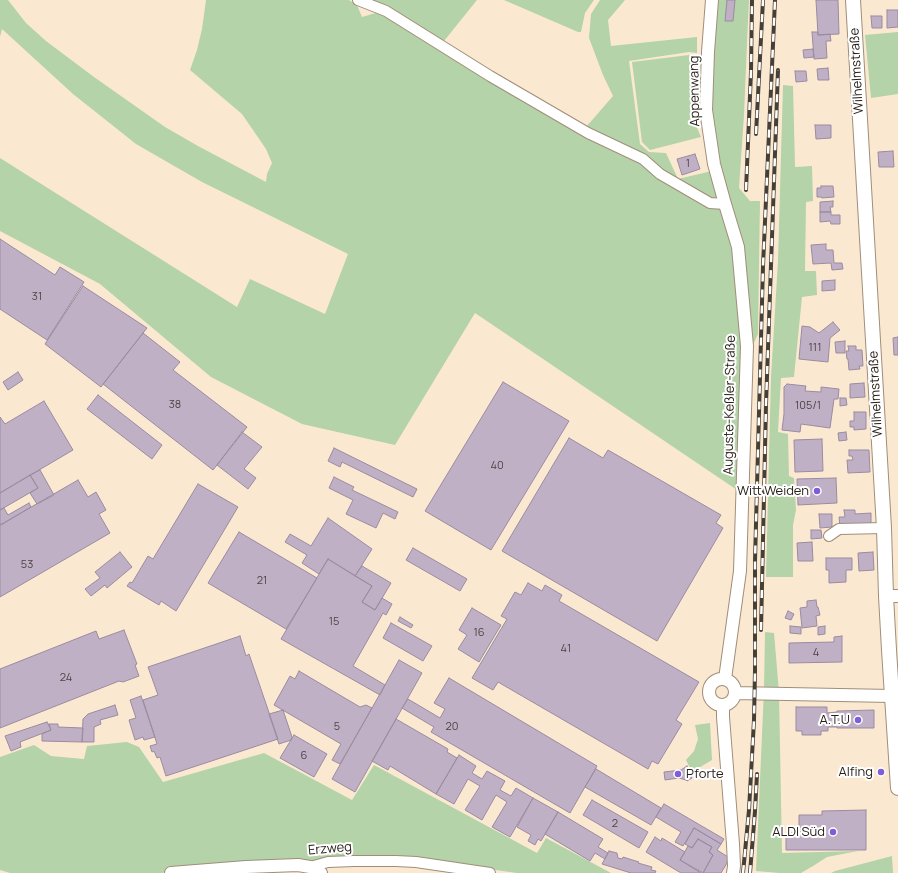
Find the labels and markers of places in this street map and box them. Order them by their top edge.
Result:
place label: Witt Weiden [737,483,809,499]
marker: Witt Weiden [812,486,822,496]
place label: A.T.U [820,712,850,728]
marker: A.T.U [853,715,863,725]
place label: Alfing [838,764,873,780]
place label: Pforte [686,766,724,782]
marker: Alfing [876,767,886,777]
marker: Pforte [673,769,683,779]
place label: ALDI Süd [772,824,825,840]
marker: ALDI Süd [828,827,838,837]

